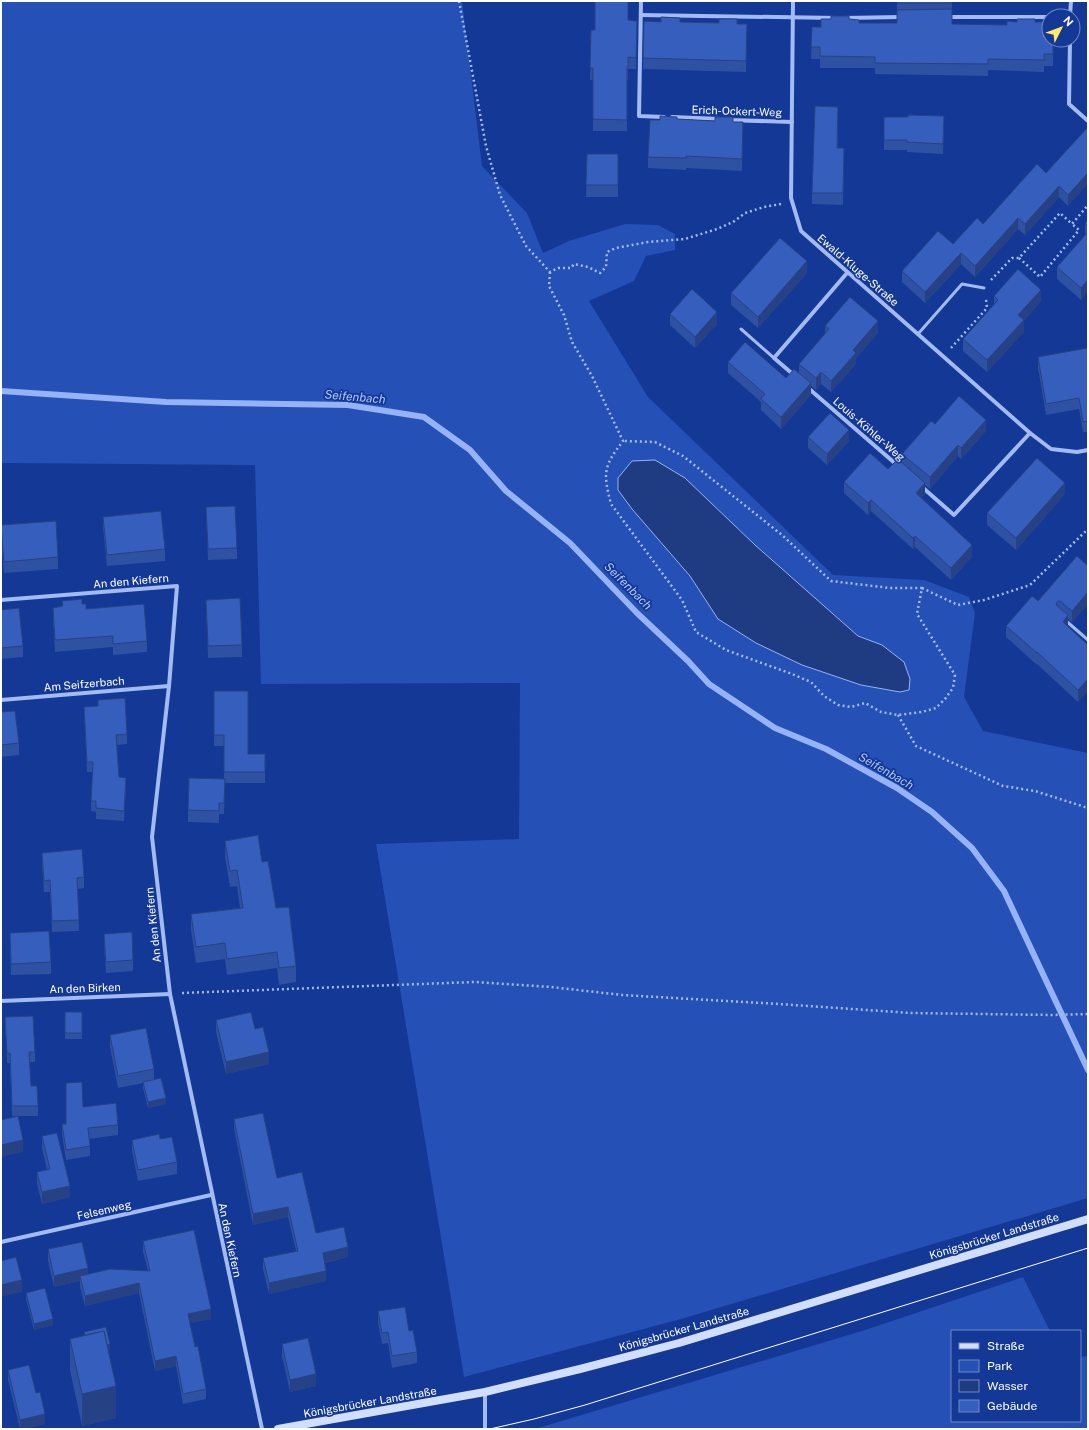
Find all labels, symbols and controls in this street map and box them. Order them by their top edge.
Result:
north arrow [1041,8,1081,48]
text: N [1061,14,1076,29]
street label: Erich-Ockert-Weg [692,103,783,119]
street label: Ewald-Kluge-Straße [815,232,901,308]
water label: Seifenbach [324,387,386,407]
street label: Louis-Köhler-Weg [831,395,907,463]
water label: Seifenbach [601,559,655,613]
street label: An den Kiefern [93,572,169,590]
street label: Am Seifzerbach [43,674,125,694]
water label: Seifenbach [856,750,916,792]
street label: An den Kiefern [143,887,163,963]
street label: An den Birken [49,981,121,995]
street label: Felsenweg [76,1198,132,1222]
street label: An den Kiefern [216,1202,244,1278]
street label: Königsbrücker Landstraße [928,1211,1060,1261]
street label: Königsbrücker Landstraße [618,1305,750,1353]
legend [951,1330,1081,1422]
text: Straße [987,1339,1025,1353]
text: Park [987,1359,1013,1373]
text: Wasser [987,1379,1028,1393]
street label: Königsbrücker Landstraße [303,1384,437,1420]
text: Gebäude [987,1399,1037,1413]

